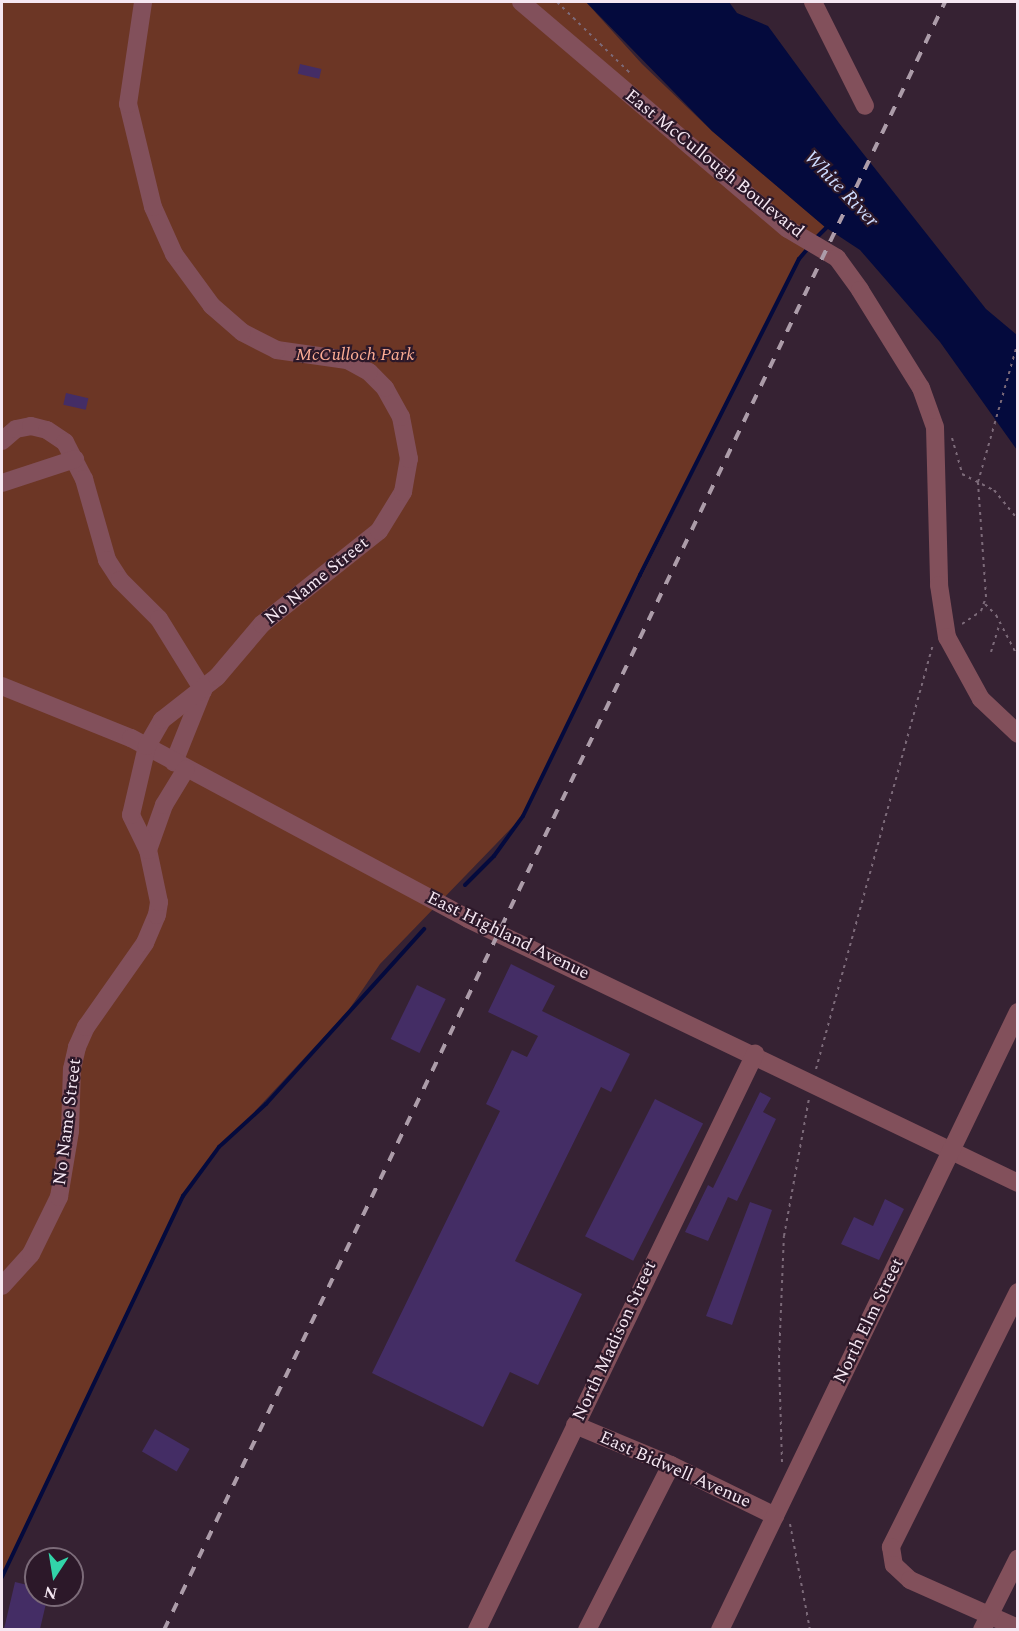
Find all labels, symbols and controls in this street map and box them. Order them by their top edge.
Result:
street label: East McCullough Boulevard [620,85,808,243]
water label: White River [799,146,883,232]
park label: McCulloch Park [295,344,415,366]
street label: No Name Street [261,532,373,630]
street label: East Highland Avenue [423,887,593,985]
street label: No Name Street [50,1057,86,1187]
street label: North Elm Street [829,1255,909,1387]
street label: North Madison Street [568,1258,662,1424]
street label: East Bidwell Avenue [596,1427,754,1513]
north arrow [24,1547,84,1607]
text: N [42,1580,60,1606]

